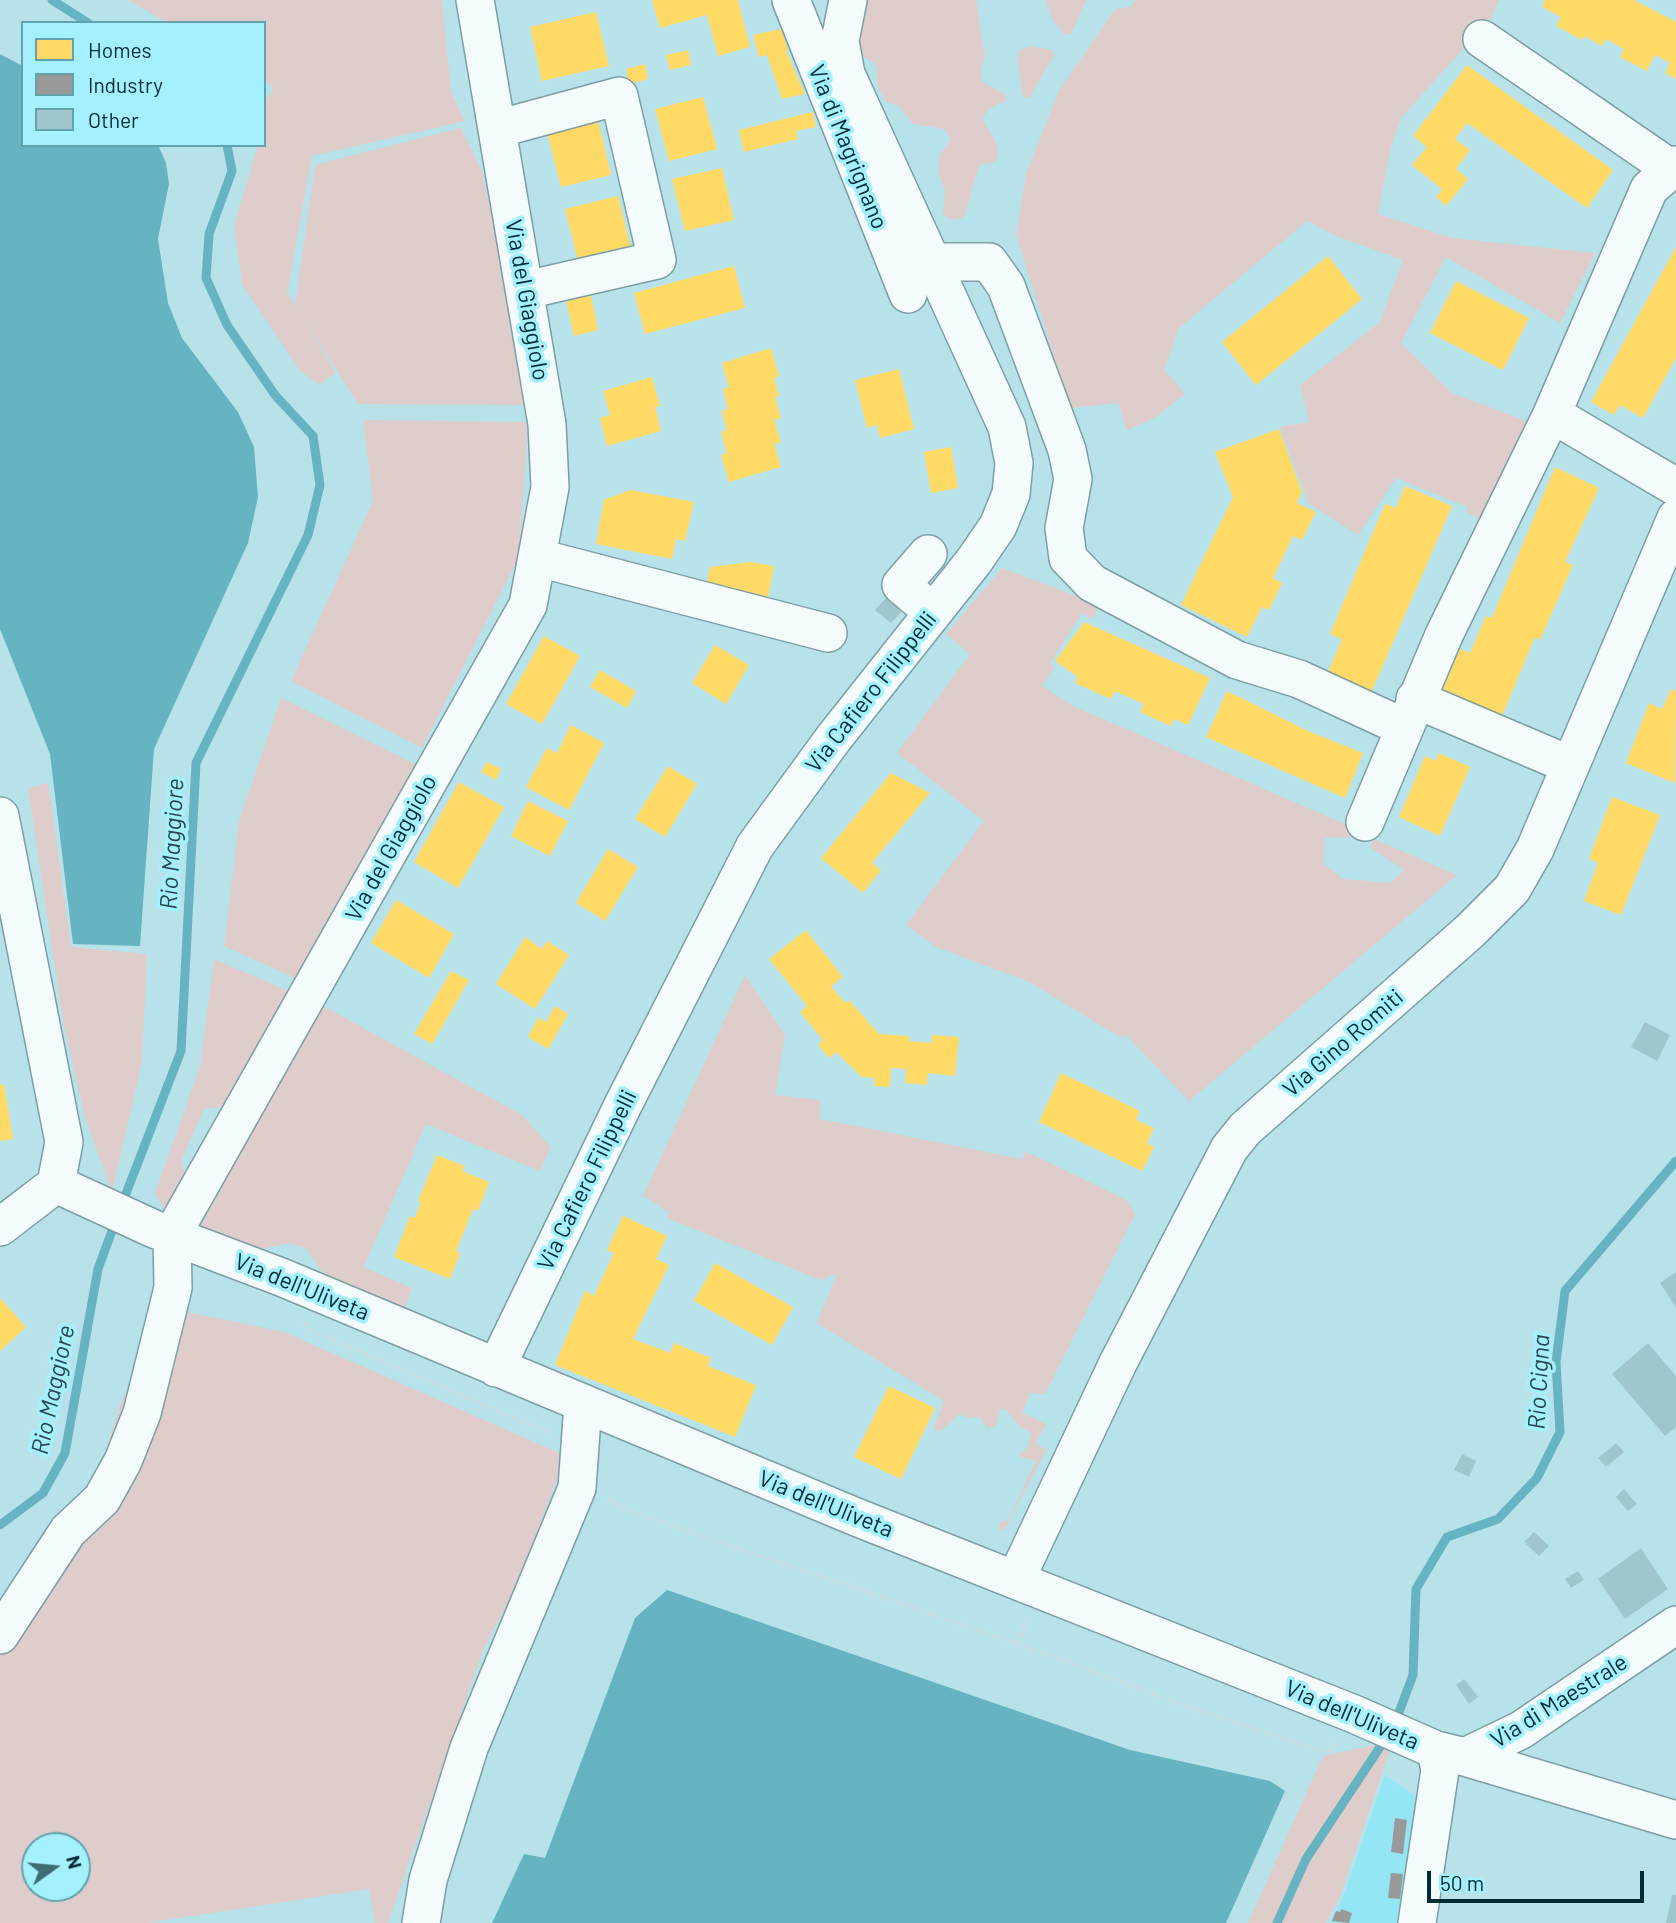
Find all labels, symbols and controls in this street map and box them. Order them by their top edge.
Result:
legend [21,21,266,147]
text: Homes [88,37,152,62]
street label: Via di Magrignano [802,61,894,233]
text: Industry [88,72,163,97]
text: Other [88,107,139,132]
street label: Via del Giaggiolo [499,217,555,383]
street label: Via Cafiero Filippelli [799,606,943,778]
street label: Via del Giaggiolo [339,770,443,926]
water label: Rio Maggiore [154,778,190,910]
street label: Via Gino Romiti [1277,983,1409,1103]
street label: Via Cafiero Filippelli [531,1085,643,1275]
street label: Via dell'Uliveta [231,1247,373,1327]
water label: Rio Maggiore [25,1323,81,1457]
water label: Rio Cigna [1522,1334,1556,1430]
street label: Via dell'Uliveta [755,1464,897,1544]
street label: Via di Maestrale [1486,1648,1632,1754]
street label: Via dell'Uliveta [1281,1674,1423,1756]
north arrow [21,1832,91,1902]
text: N [62,1853,88,1871]
scale bar [1431,1856,1648,1900]
text: 50 m [1440,1870,1484,1895]

